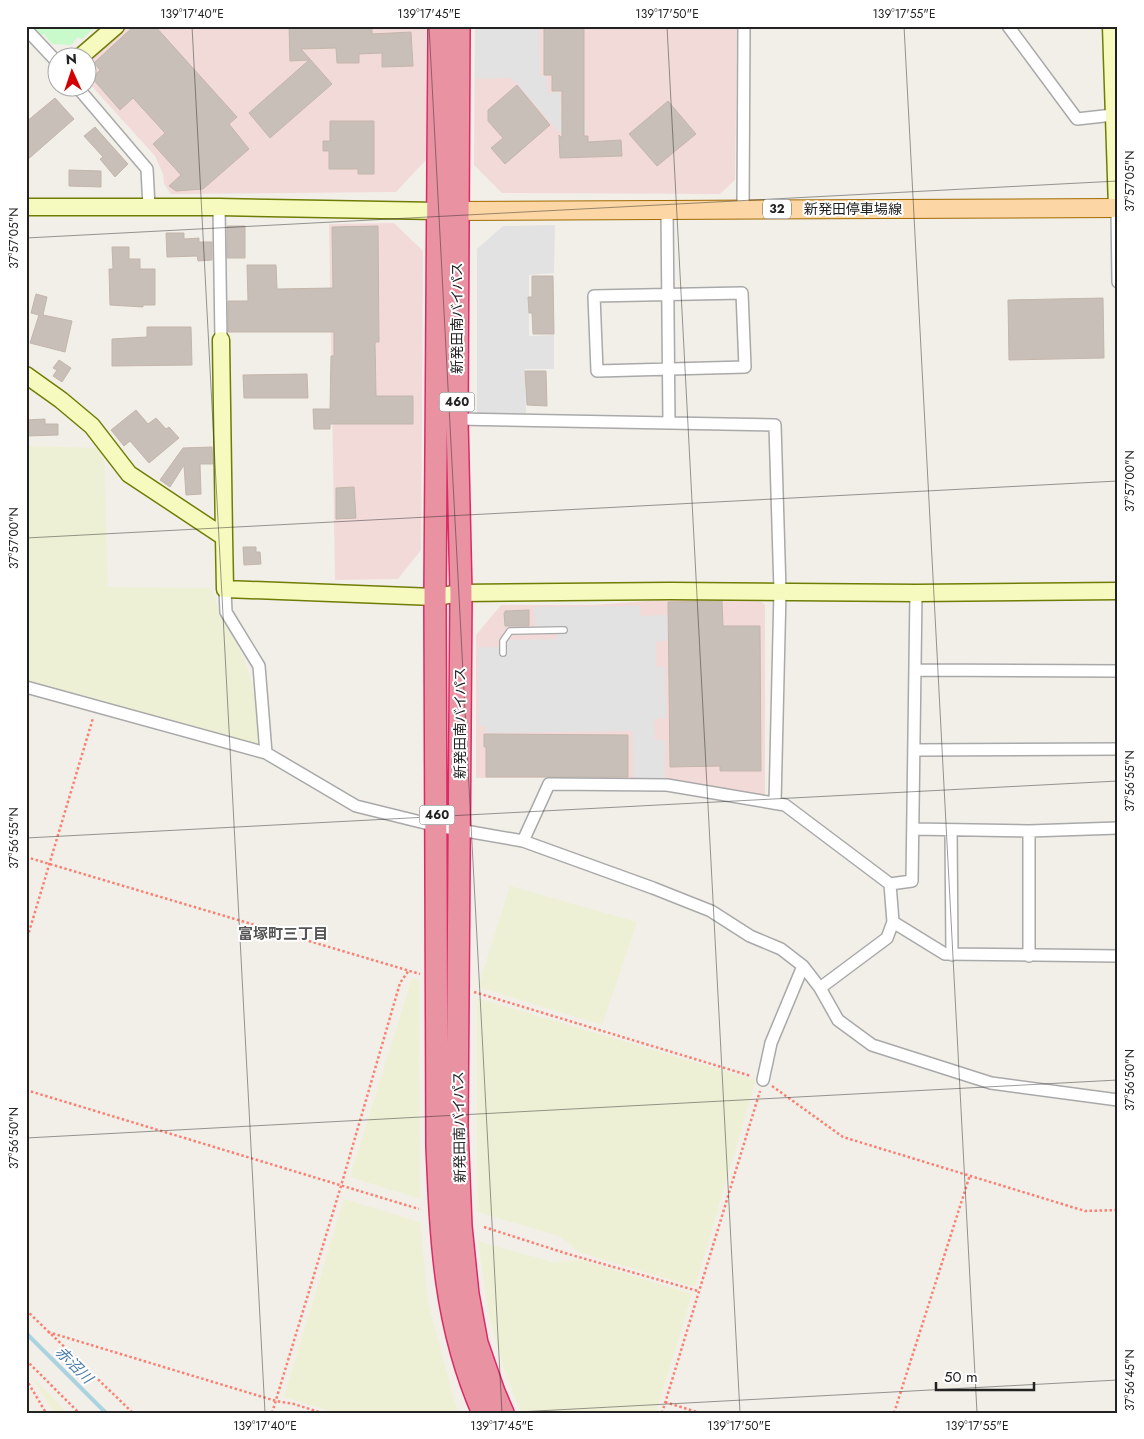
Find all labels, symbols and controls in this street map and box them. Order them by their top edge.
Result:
text: 139°17'40"E [160,5,224,23]
text: 139°17'45"E [397,5,461,23]
text: 139°17'50"E [635,5,699,23]
text: 139°17'55"E [872,5,936,23]
north arrow [48,48,98,98]
text: N [65,49,77,69]
text: 37°57'05"N [1121,150,1139,212]
street label: 新発田停車場線 [804,199,902,219]
road number: 32 [763,200,791,218]
text: 37°57'05"N [5,207,23,269]
street label: 新発田南バイパス [447,262,467,374]
road number: 460 [440,392,474,412]
text: 37°57'00"N [1121,450,1139,512]
text: 37°57'00"N [5,507,23,569]
street label: 新発田南バイパス [450,667,470,779]
text: 37°56'55"N [1121,750,1139,812]
road number: 460 [420,806,454,824]
text: 37°56'55"N [5,807,23,869]
district label: 富塚町三丁目 [238,923,328,945]
text: 37°56'50"N [1121,1049,1139,1111]
street label: 新発田南バイパス [448,1071,470,1183]
text: 37°56'50"N [5,1107,23,1169]
water label: 赤沼川 [50,1341,99,1390]
text: 37°56'45"N [1121,1349,1139,1411]
scale bar [936,1359,1034,1391]
text: 50 m [944,1366,978,1388]
text: 139°17'40"E [233,1417,297,1435]
text: 139°17'45"E [470,1417,534,1435]
text: 139°17'50"E [707,1417,771,1435]
text: 139°17'55"E [945,1417,1009,1435]

